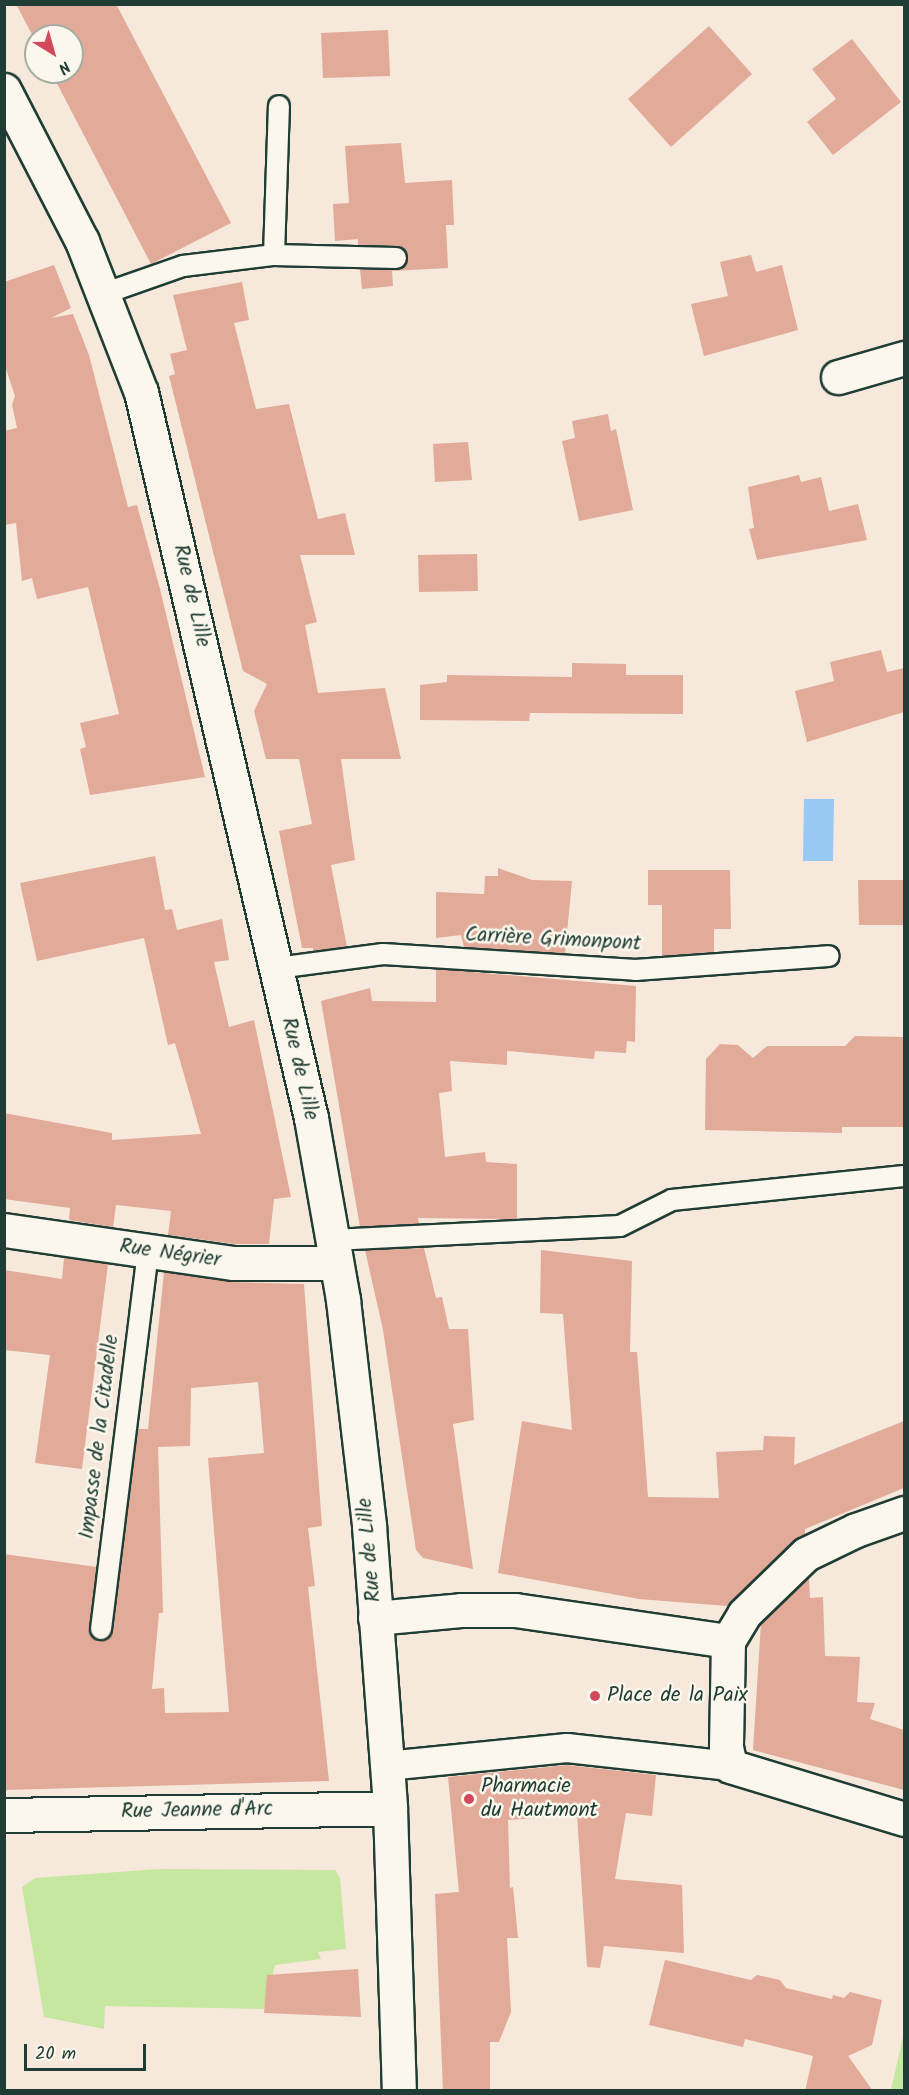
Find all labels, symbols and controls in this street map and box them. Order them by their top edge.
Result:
north arrow [24,24,84,84]
text: N [52,54,75,80]
street label: Rue de Lille [167,542,215,650]
street label: Carrière Grimonpont [464,923,642,957]
street label: Rue de Lille [275,1015,323,1123]
street label: Rue Négrier [118,1234,222,1274]
street label: Impasse de la Citadelle [75,1333,125,1541]
street label: Rue de Lille [353,1497,387,1603]
place label: Place de la Paix [607,1683,748,1709]
marker: Place de la Paix [588,1689,602,1703]
place label: Pharmacie du Hautmont [481,1774,598,1824]
marker: Pharmacie du Hautmont [462,1792,476,1806]
street label: Rue Jeanne d'Arc [121,1797,273,1825]
scale bar [27,2032,148,2070]
text: 20 m [35,2040,76,2069]

